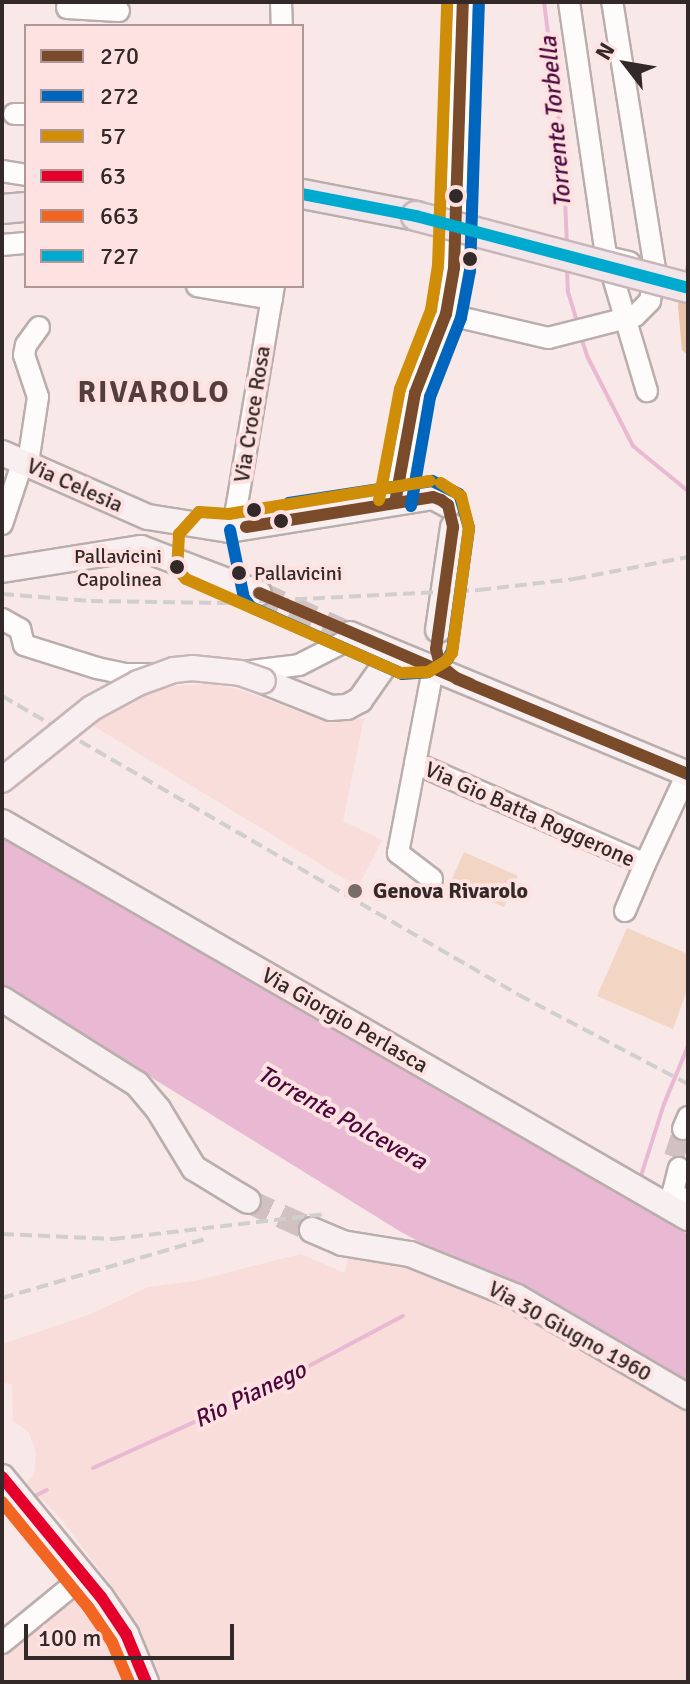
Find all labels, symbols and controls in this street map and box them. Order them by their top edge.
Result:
legend [24,24,304,288]
north arrow [586,24,666,104]
water label: Torrente Torbella [534,35,578,209]
text: N [589,38,621,65]
text: 270 [100,41,139,71]
text: 272 [100,81,139,111]
text: 57 [100,121,126,151]
text: 63 [100,161,126,191]
unlabelled marker [448,188,464,204]
text: 663 [100,201,139,231]
text: 727 [100,241,139,271]
unlabelled marker [462,251,478,267]
street label: Via Croce Rosa [228,344,276,484]
district label: RIVAROLO [77,375,231,411]
street label: Via Celesia [23,452,127,518]
unlabelled marker [246,502,262,518]
unlabelled marker [273,513,289,529]
place label: Pallavicini Capolinea [74,544,162,591]
marker: Pallavicini Capolinea [169,559,185,575]
place label: Pallavicini [254,561,342,585]
marker: Pallavicini [231,565,247,581]
street label: Via Gio Batta Roggerone [421,756,639,872]
place label: Genova Rivarolo [373,878,528,904]
marker: Genova Rivarolo [344,880,366,902]
street label: Via Giorgio Perlasca [257,962,433,1078]
water label: Torrente Polcevera [253,1060,431,1176]
street label: Via 30 Giugno 1960 [484,1275,656,1387]
water label: Rio Pianego [189,1355,311,1435]
scale bar [28,1608,238,1658]
text: 100 m [38,1623,101,1653]

